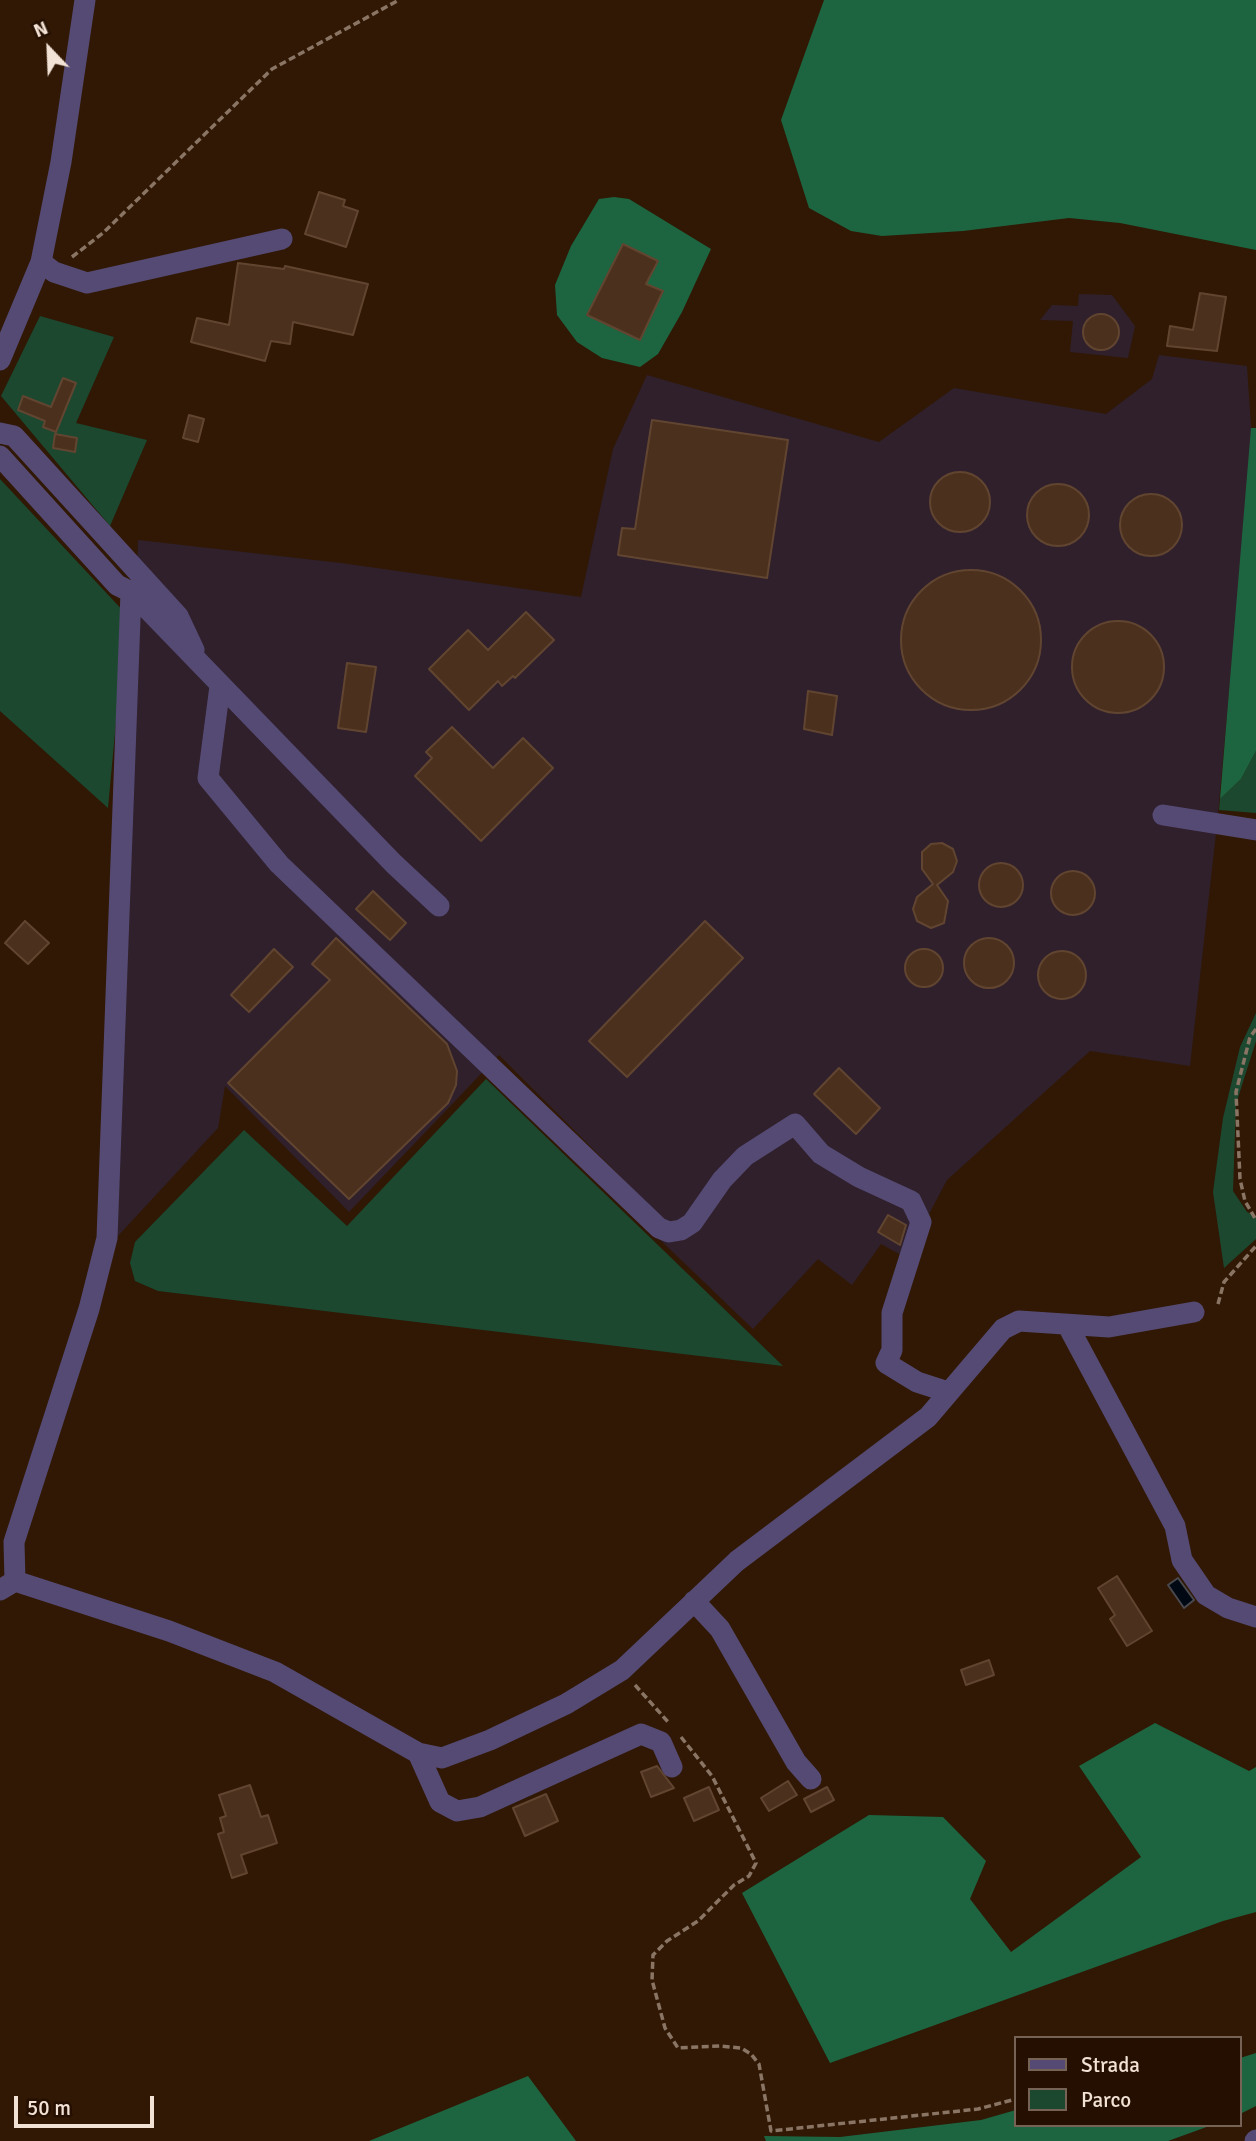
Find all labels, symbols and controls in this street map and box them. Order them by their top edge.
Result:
north arrow [14,14,84,84]
text: N [30,16,52,43]
legend [1014,2036,1242,2127]
text: Strada [1081,2052,1140,2078]
scale bar [18,2082,158,2126]
text: Parco [1081,2087,1131,2113]
text: 50 m [27,2095,71,2121]

